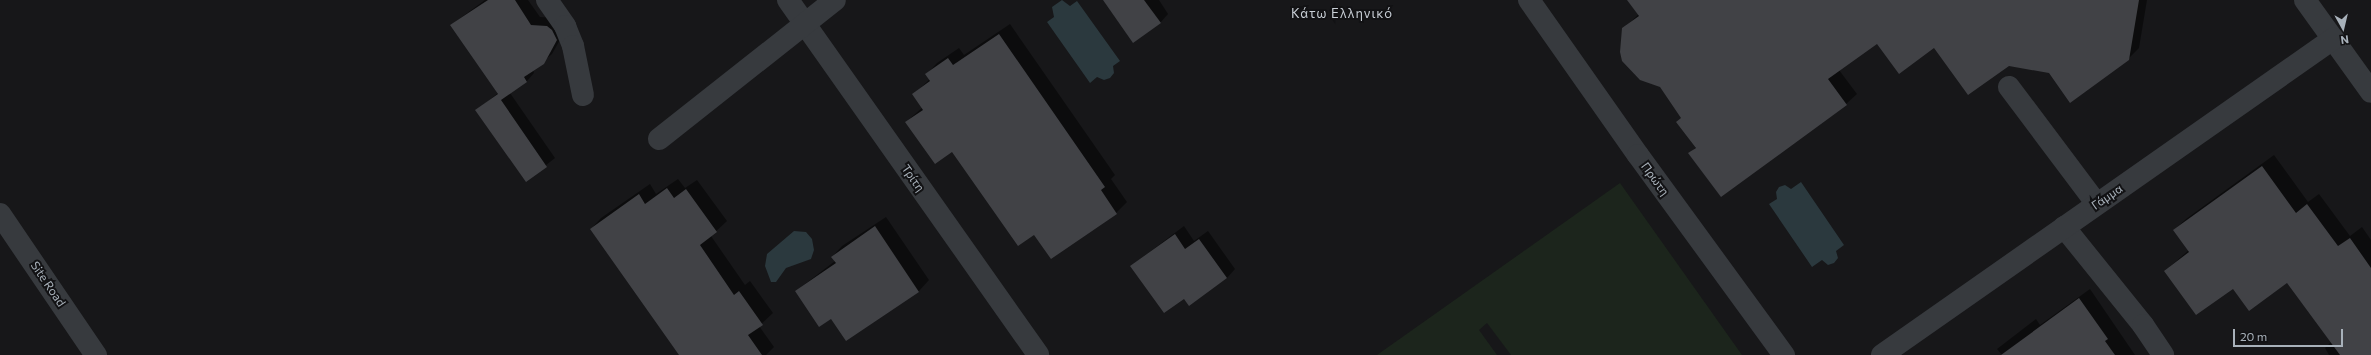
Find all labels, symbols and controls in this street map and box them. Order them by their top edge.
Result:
district label: Κάτω Ελληνικό [1291,5,1393,21]
north arrow [2323,8,2363,48]
text: N [2340,33,2350,47]
street label: Πρώτη [1638,160,1672,198]
street label: Τρίτη [899,162,927,194]
street label: Γάμμα [2089,181,2125,213]
street label: Site Road [28,259,68,309]
scale bar [2235,321,2345,347]
text: 20 m [2240,329,2267,343]

